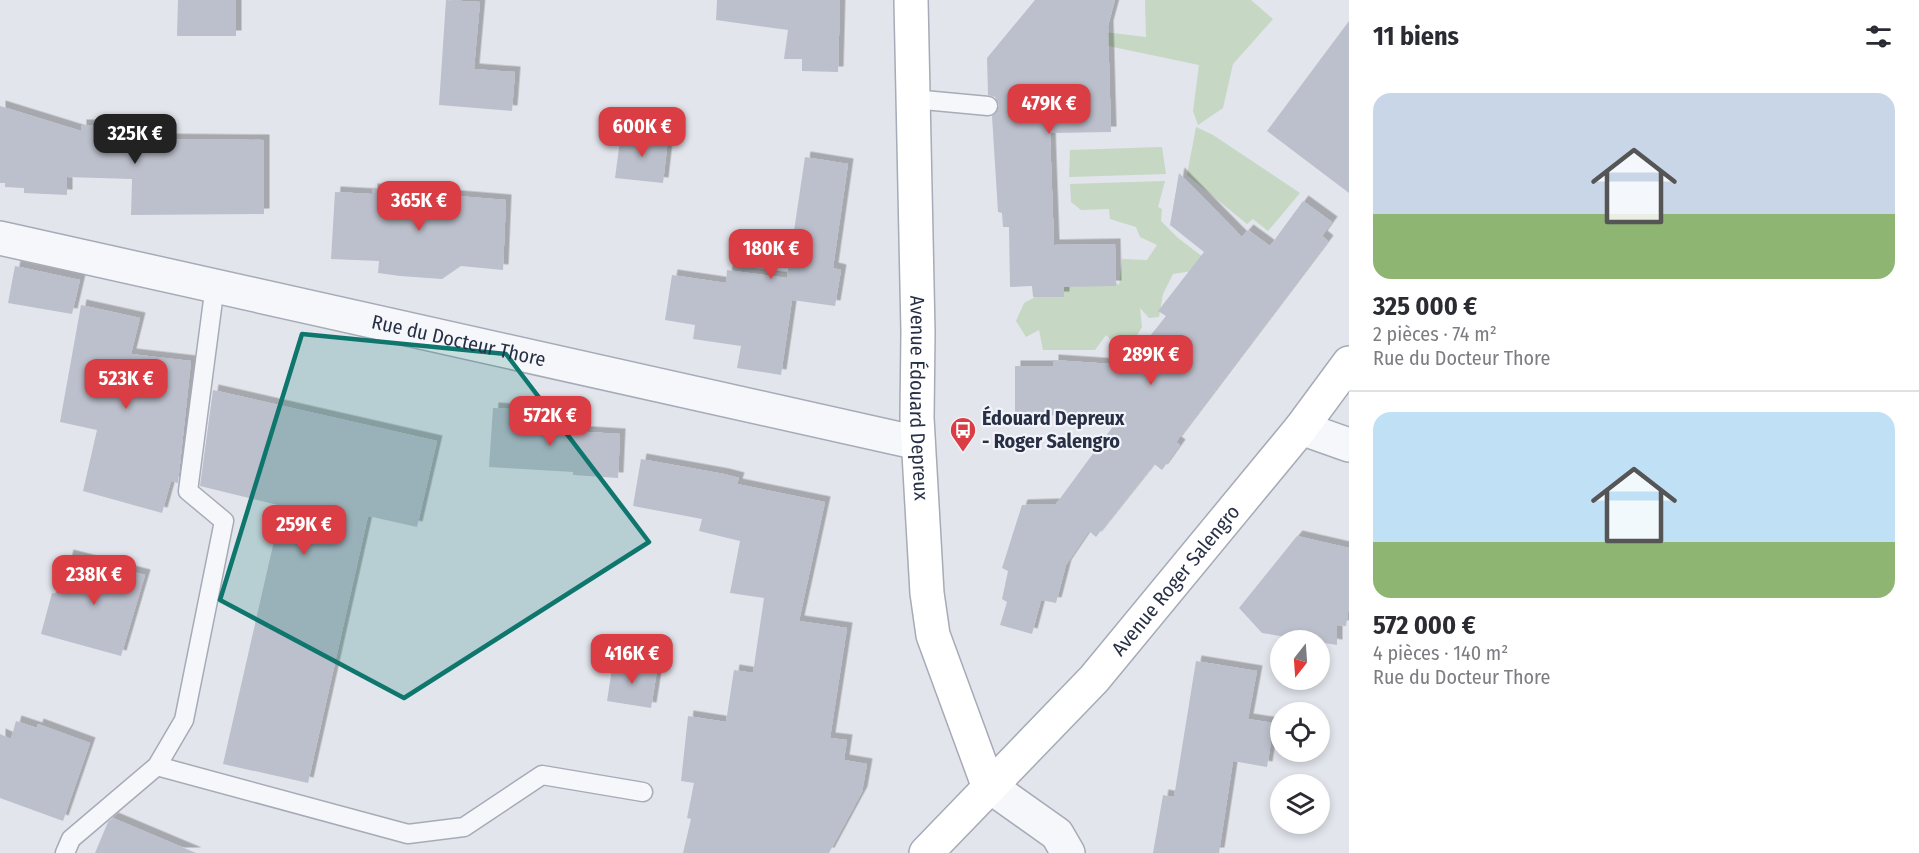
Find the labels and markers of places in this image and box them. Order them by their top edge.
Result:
pin: 479K € [1000,84,1098,135]
pin: 600K € [593,107,691,158]
pin: 325K € [86,114,184,165]
pin: 365K € [370,181,468,232]
pin: 180K € [722,229,820,280]
pin: 289K € [1102,335,1200,386]
pin: 523K € [77,359,175,410]
pin: 572K € [501,396,599,447]
place label: Édouard Depreux - Roger Salengro [982,405,1125,453]
bus stop icon: Édouard Depreux - Roger Salengro [948,415,978,453]
pin: 259K € [255,505,353,556]
pin: 238K € [45,555,143,606]
pin: 416K € [583,634,681,685]

